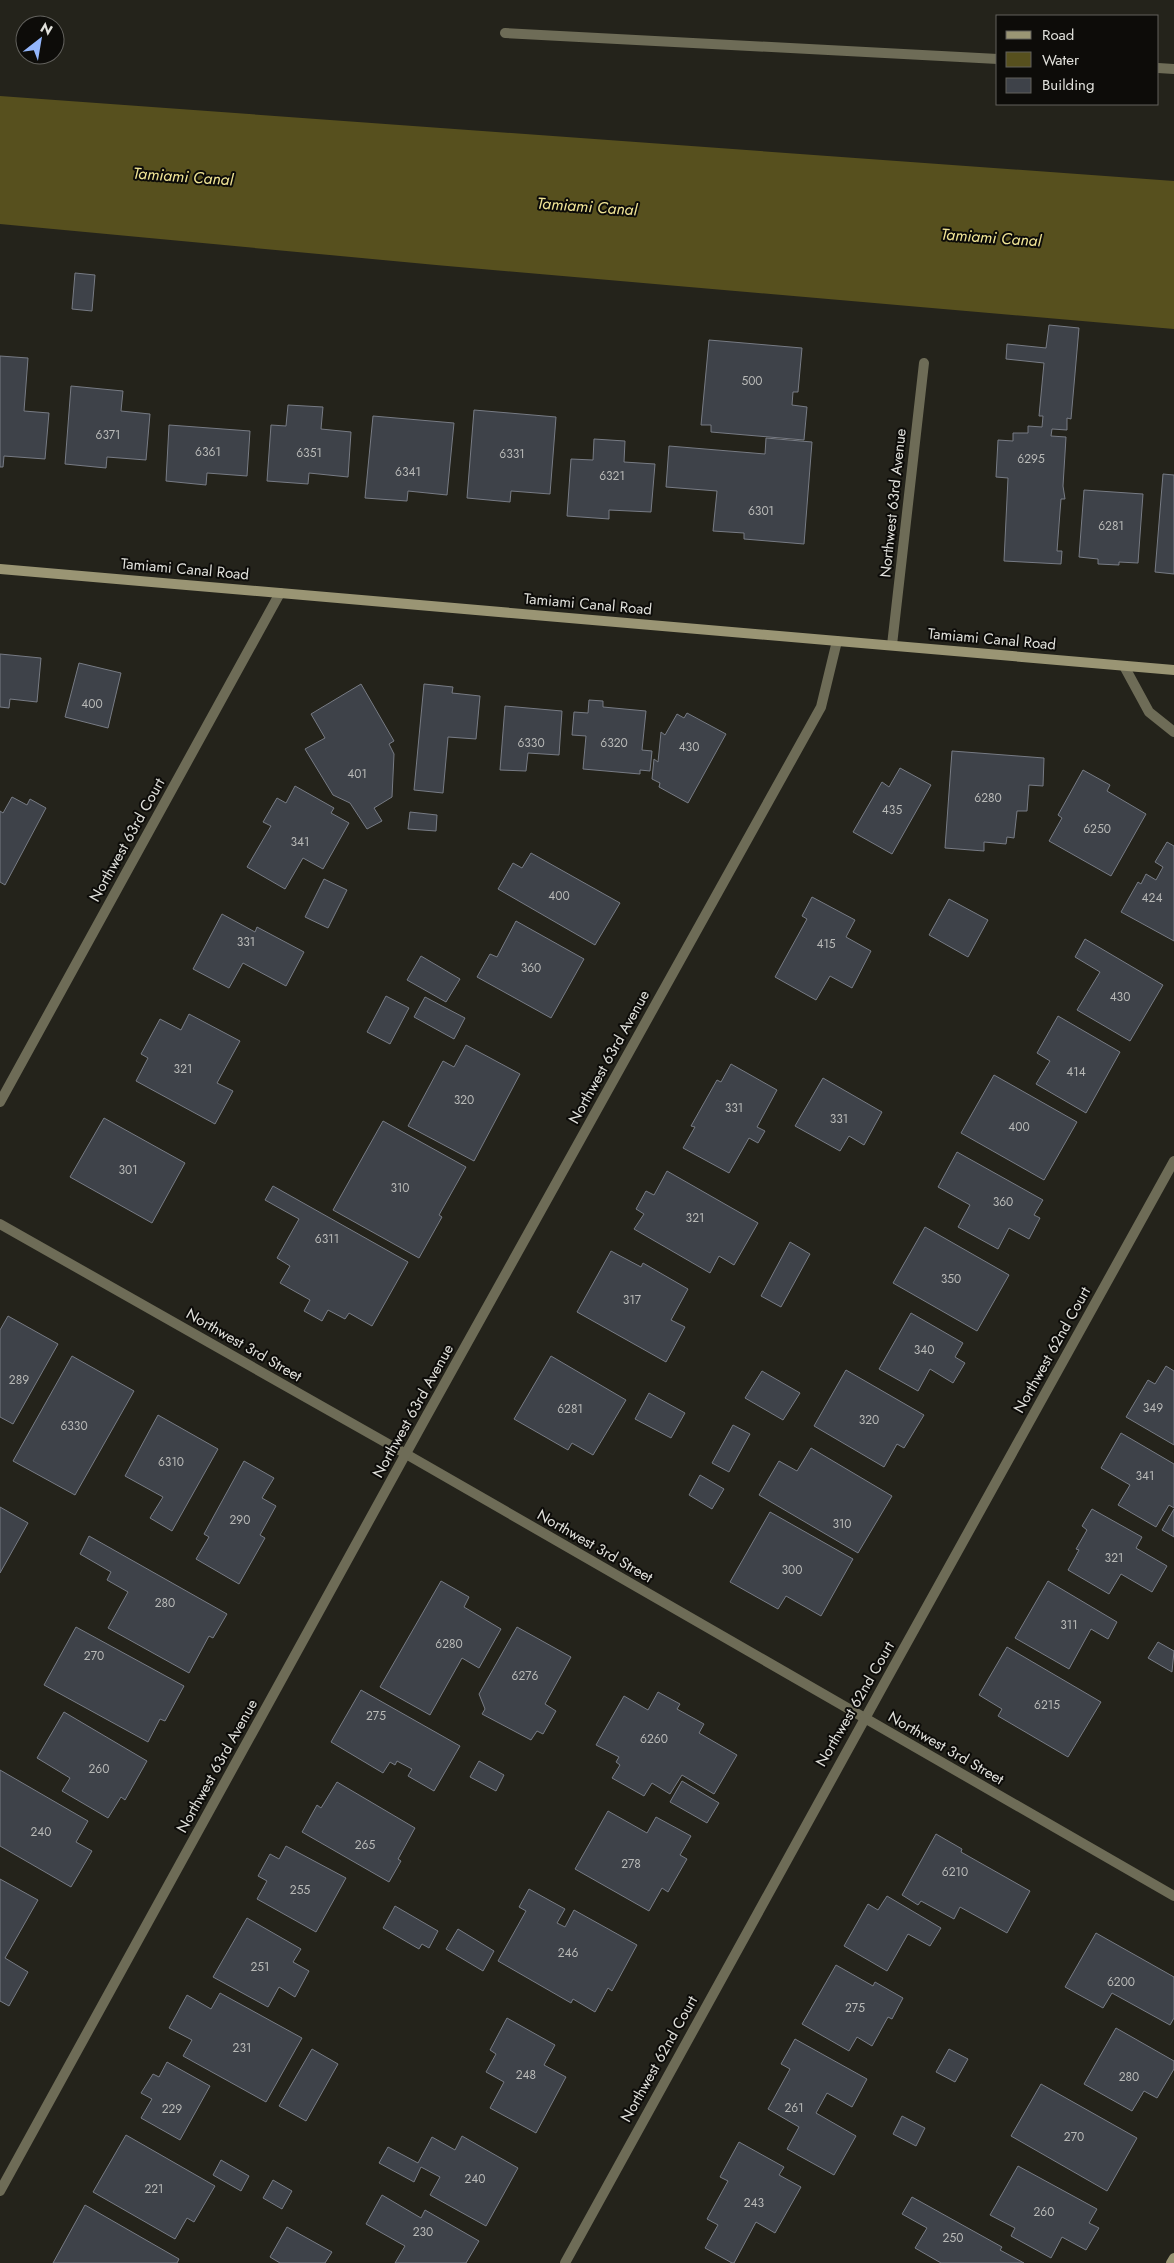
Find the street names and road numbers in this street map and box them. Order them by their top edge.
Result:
street label: Northwest 63rd Avenue [874,427,912,579]
street label: Tamiami Canal Road [120,552,250,586]
street label: Tamiami Canal Road [523,587,653,621]
street label: Tamiami Canal Road [927,622,1057,656]
street label: Northwest 63rd Court [84,774,170,906]
street label: Northwest 63rd Avenue [563,986,655,1128]
street label: Northwest 62nd Court [1008,1282,1096,1417]
street label: Northwest 3rd Street [182,1303,306,1387]
street label: Northwest 63rd Avenue [367,1340,459,1482]
street label: Northwest 3rd Street [533,1504,657,1588]
street label: Northwest 62nd Court [810,1637,900,1771]
street label: Northwest 63rd Avenue [171,1695,263,1837]
street label: Northwest 3rd Street [884,1706,1008,1790]
street label: Northwest 62nd Court [615,1991,703,2126]

